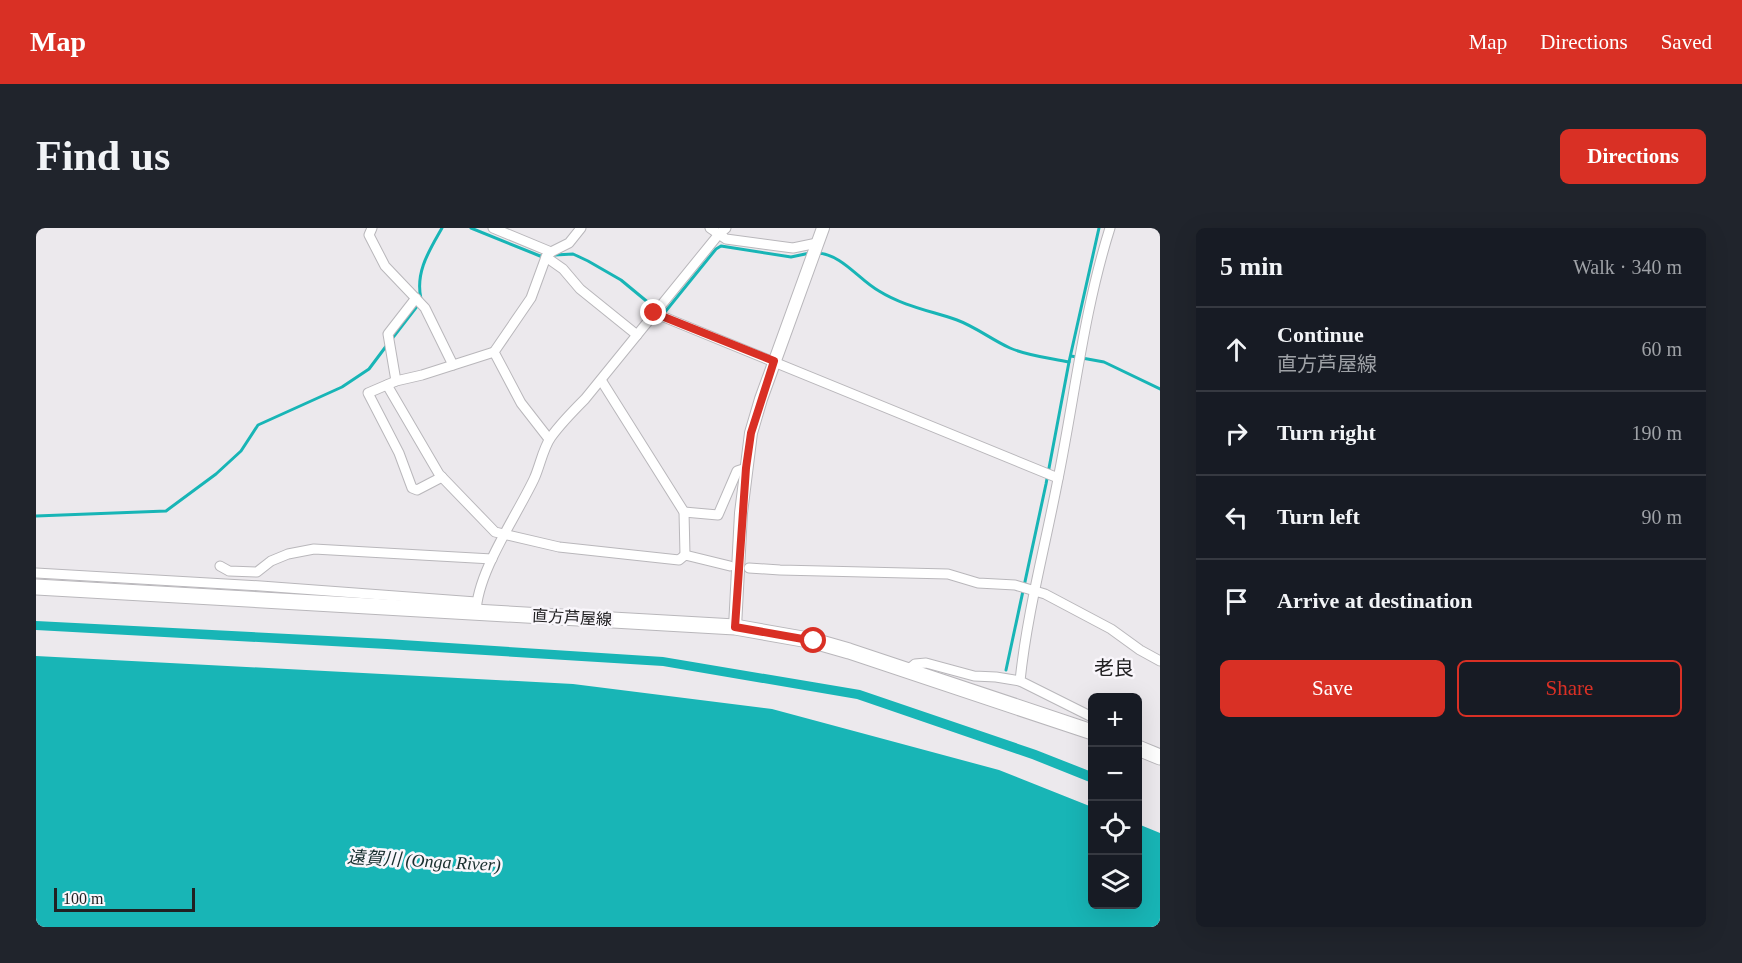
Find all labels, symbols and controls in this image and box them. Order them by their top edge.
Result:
text: Map [30,26,86,57]
text: Map [1469,30,1507,54]
text: Directions [1540,30,1628,54]
text: Saved [1661,30,1712,54]
button: Directions [1560,129,1706,184]
text: Find us [36,133,170,179]
text: 5 min [1220,252,1283,281]
text: Walk · 340 m [1573,256,1682,278]
route end [640,299,666,325]
text: Continue [1277,322,1364,347]
icon: ahead [1220,333,1253,366]
text: 60 m [1641,338,1682,360]
text: 直方芦屋線 [1277,353,1377,375]
icon: right [1220,417,1253,450]
text: Turn right [1277,420,1376,445]
text: 190 m [1631,422,1682,444]
icon: left [1220,501,1253,534]
text: Turn left [1277,504,1360,529]
text: 90 m [1641,506,1682,528]
icon: arrive [1220,585,1253,618]
text: Arrive at destination [1277,588,1473,613]
street label: 直方芦屋線 [532,607,612,628]
route start [800,627,826,653]
district label: 老良 [1094,657,1134,679]
button: Save [1220,660,1445,717]
button: Share [1457,660,1682,717]
map controls [1088,693,1142,909]
button: + [1088,693,1142,747]
button: − [1088,747,1142,801]
button: locate [1088,801,1142,855]
water label: 遠賀川 (Onga River) [347,847,501,876]
button: layers [1088,855,1142,909]
scale bar [54,885,195,912]
text: 100 m [63,890,103,907]

